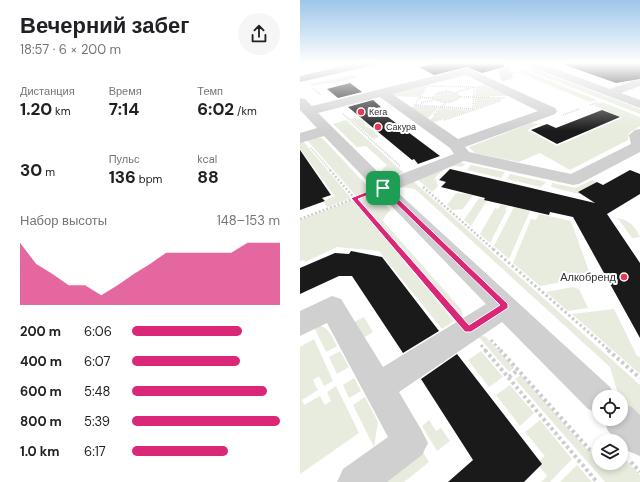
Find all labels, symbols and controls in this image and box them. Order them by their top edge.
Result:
text: Вечерний забег [20,11,189,40]
button: share [238,13,280,55]
text: 18:57 · 6 × 200 m [20,41,121,58]
text: Дистанция [20,84,75,98]
text: Время [109,84,142,98]
text: Темп [197,84,223,98]
text: 1.20 [20,98,52,120]
text: 7:14 [109,98,139,120]
text: 6:02 [197,98,234,120]
text: km [52,104,70,118]
text: /km [234,104,257,118]
place label: Кега [369,106,387,118]
marker: Кега [356,107,366,117]
place label: Сакура [386,121,416,133]
marker: Сакура [373,122,383,132]
text: Пульс [109,152,139,166]
text: kcal [197,152,217,166]
text: 30 [20,159,42,181]
text: m [42,165,55,179]
text: 136 [109,166,136,188]
text: 88 [197,166,219,188]
pin [366,171,400,205]
text: bpm [136,172,162,186]
icon: arrive [372,177,394,199]
text: Набор высоты [20,212,107,229]
text: 148–153 m [217,212,280,229]
place label: Алкобренд [560,270,617,284]
marker: Алкобренд [619,272,629,282]
text: 200 m [20,323,61,340]
text: 6:06 [84,323,112,340]
text: 400 m [20,353,62,370]
text: 6:07 [84,353,110,370]
text: 600 m [20,383,62,400]
text: 5:48 [84,383,110,400]
map controls [592,390,628,470]
button: locate [592,390,628,426]
text: 800 m [20,413,62,430]
text: 5:39 [84,413,110,430]
button: layers [592,434,628,470]
text: 1.0 km [20,443,59,460]
text: 6:17 [84,443,106,460]

